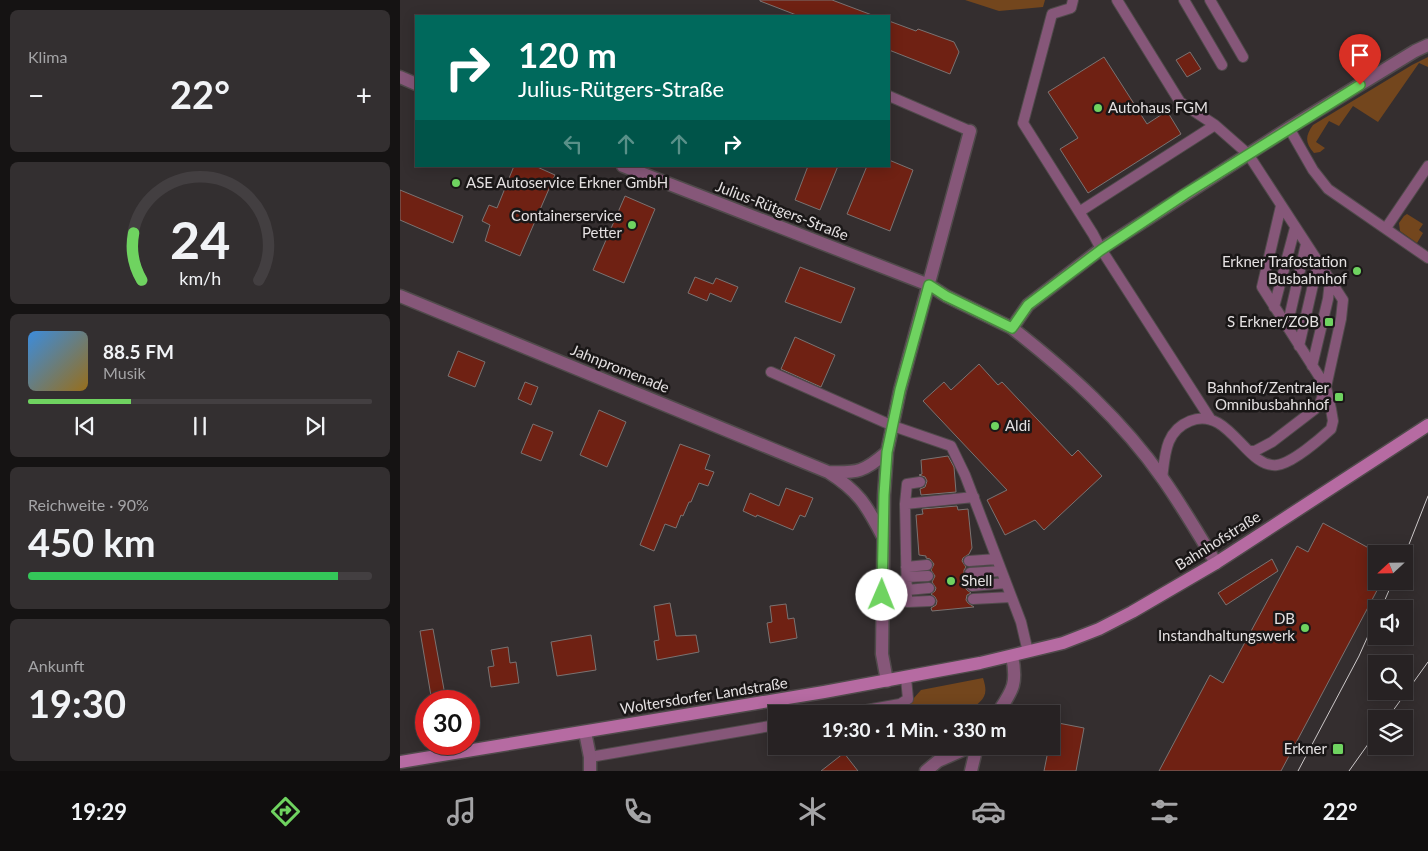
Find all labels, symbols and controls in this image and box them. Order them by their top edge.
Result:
text: 120 m [518,33,617,75]
pin [1339,34,1381,85]
icon: right [435,35,500,100]
icon: arrive [1346,41,1374,69]
text: Klima [28,47,67,66]
text: 22° [170,71,230,117]
text: Julius-Rütgers-Straße [518,75,724,102]
text: − [28,78,44,112]
text: + [356,78,372,112]
place label: Autohaus FGM [1108,98,1208,116]
marker: Autohaus FGM [1092,102,1104,114]
icon: left [559,130,587,158]
icon: ahead [612,130,640,158]
icon: ahead [665,130,693,158]
icon: right [718,130,746,158]
place label: ASE Autoservice Erkner GmbH [466,173,668,191]
street label: Julius-Rütgers-Straße [714,176,851,244]
marker: ASE Autoservice Erkner GmbH [450,177,462,189]
place label: Containerservice Petter [511,206,623,241]
text: 24 [170,208,230,270]
marker: Containerservice Petter [626,219,638,231]
place label: Erkner Trafostation Busbahnhof [1222,252,1348,287]
marker: Erkner Trafostation Busbahnhof [1351,265,1363,277]
text: km/h [179,267,221,289]
place label: S Erkner/ZOB [1227,312,1319,330]
marker: S Erkner/ZOB [1323,316,1335,328]
text: 88.5 FM [103,340,174,363]
street label: Jahnpromenade [568,340,672,396]
text: Musik [103,363,146,382]
place label: Bahnhof/Zentraler Omnibusbahnhof [1207,378,1330,413]
marker: Bahnhof/Zentraler Omnibusbahnhof [1333,391,1345,403]
icon: previous [71,412,99,440]
icon: pause [186,412,214,440]
icon: next [301,412,329,440]
place label: Aldi [1005,416,1031,434]
marker: Aldi [989,420,1001,432]
text: Reichweite · 90% [28,495,149,514]
street label: Bahnhofstraße [1172,507,1263,573]
text: 450 km [28,519,156,565]
north arrow [1368,545,1412,590]
map controls [1368,545,1413,755]
position arrow [855,568,907,620]
place label: Shell [961,571,992,589]
marker: Shell [945,575,957,587]
button: sound [1368,600,1413,645]
place label: DB Instandhaltungswerk [1158,609,1295,644]
marker: DB Instandhaltungswerk [1299,622,1311,634]
button: search [1368,655,1413,700]
text: Ankunft [28,656,85,675]
street label: Woltersdorfer Landstraße [619,673,789,717]
text: 19:30 [28,680,126,726]
speed limit sign: 30 [415,690,480,755]
button: layers [1368,710,1413,755]
text: 19:30 · 1 Min. · 330 m [822,718,1006,741]
place label: Erkner [1284,739,1328,757]
marker: Erkner [1331,742,1345,756]
icon: directions [268,794,303,829]
icon: music [444,794,479,829]
icon: phone [620,794,655,829]
icon: climate [795,794,830,829]
icon: car [971,794,1006,829]
icon: filters [1147,794,1182,829]
text: 19:29 [70,798,127,825]
text: 22° [1323,798,1357,825]

